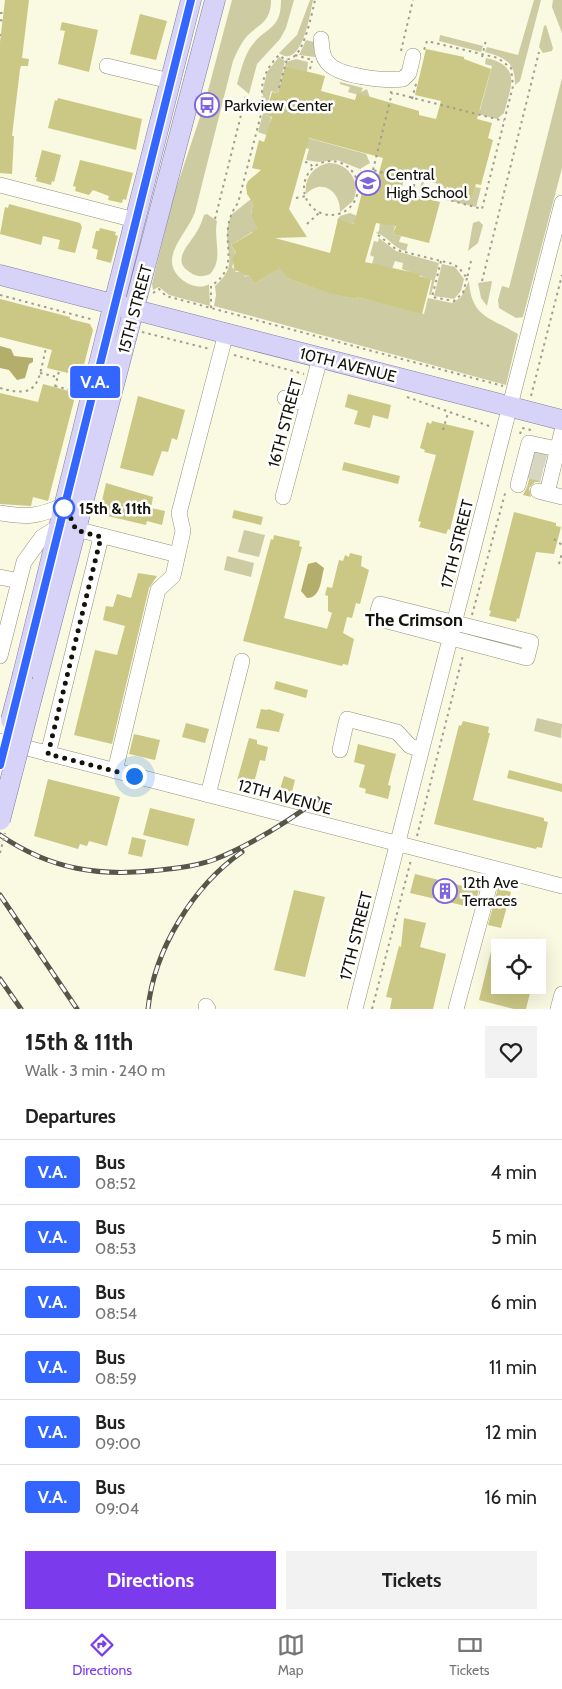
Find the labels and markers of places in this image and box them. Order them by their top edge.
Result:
bus stop icon: Parkview Center [194,92,220,118]
place label: Parkview Center [224,96,334,115]
place label: Central High School [386,165,468,202]
school or university icon: Central High School [355,170,381,196]
marker: 15th & 11th [53,497,75,519]
place label: 15th & 11th [79,499,151,518]
place label: 12th Ave Terraces [462,873,518,910]
building icon: 12th Ave Terraces [432,878,458,904]

